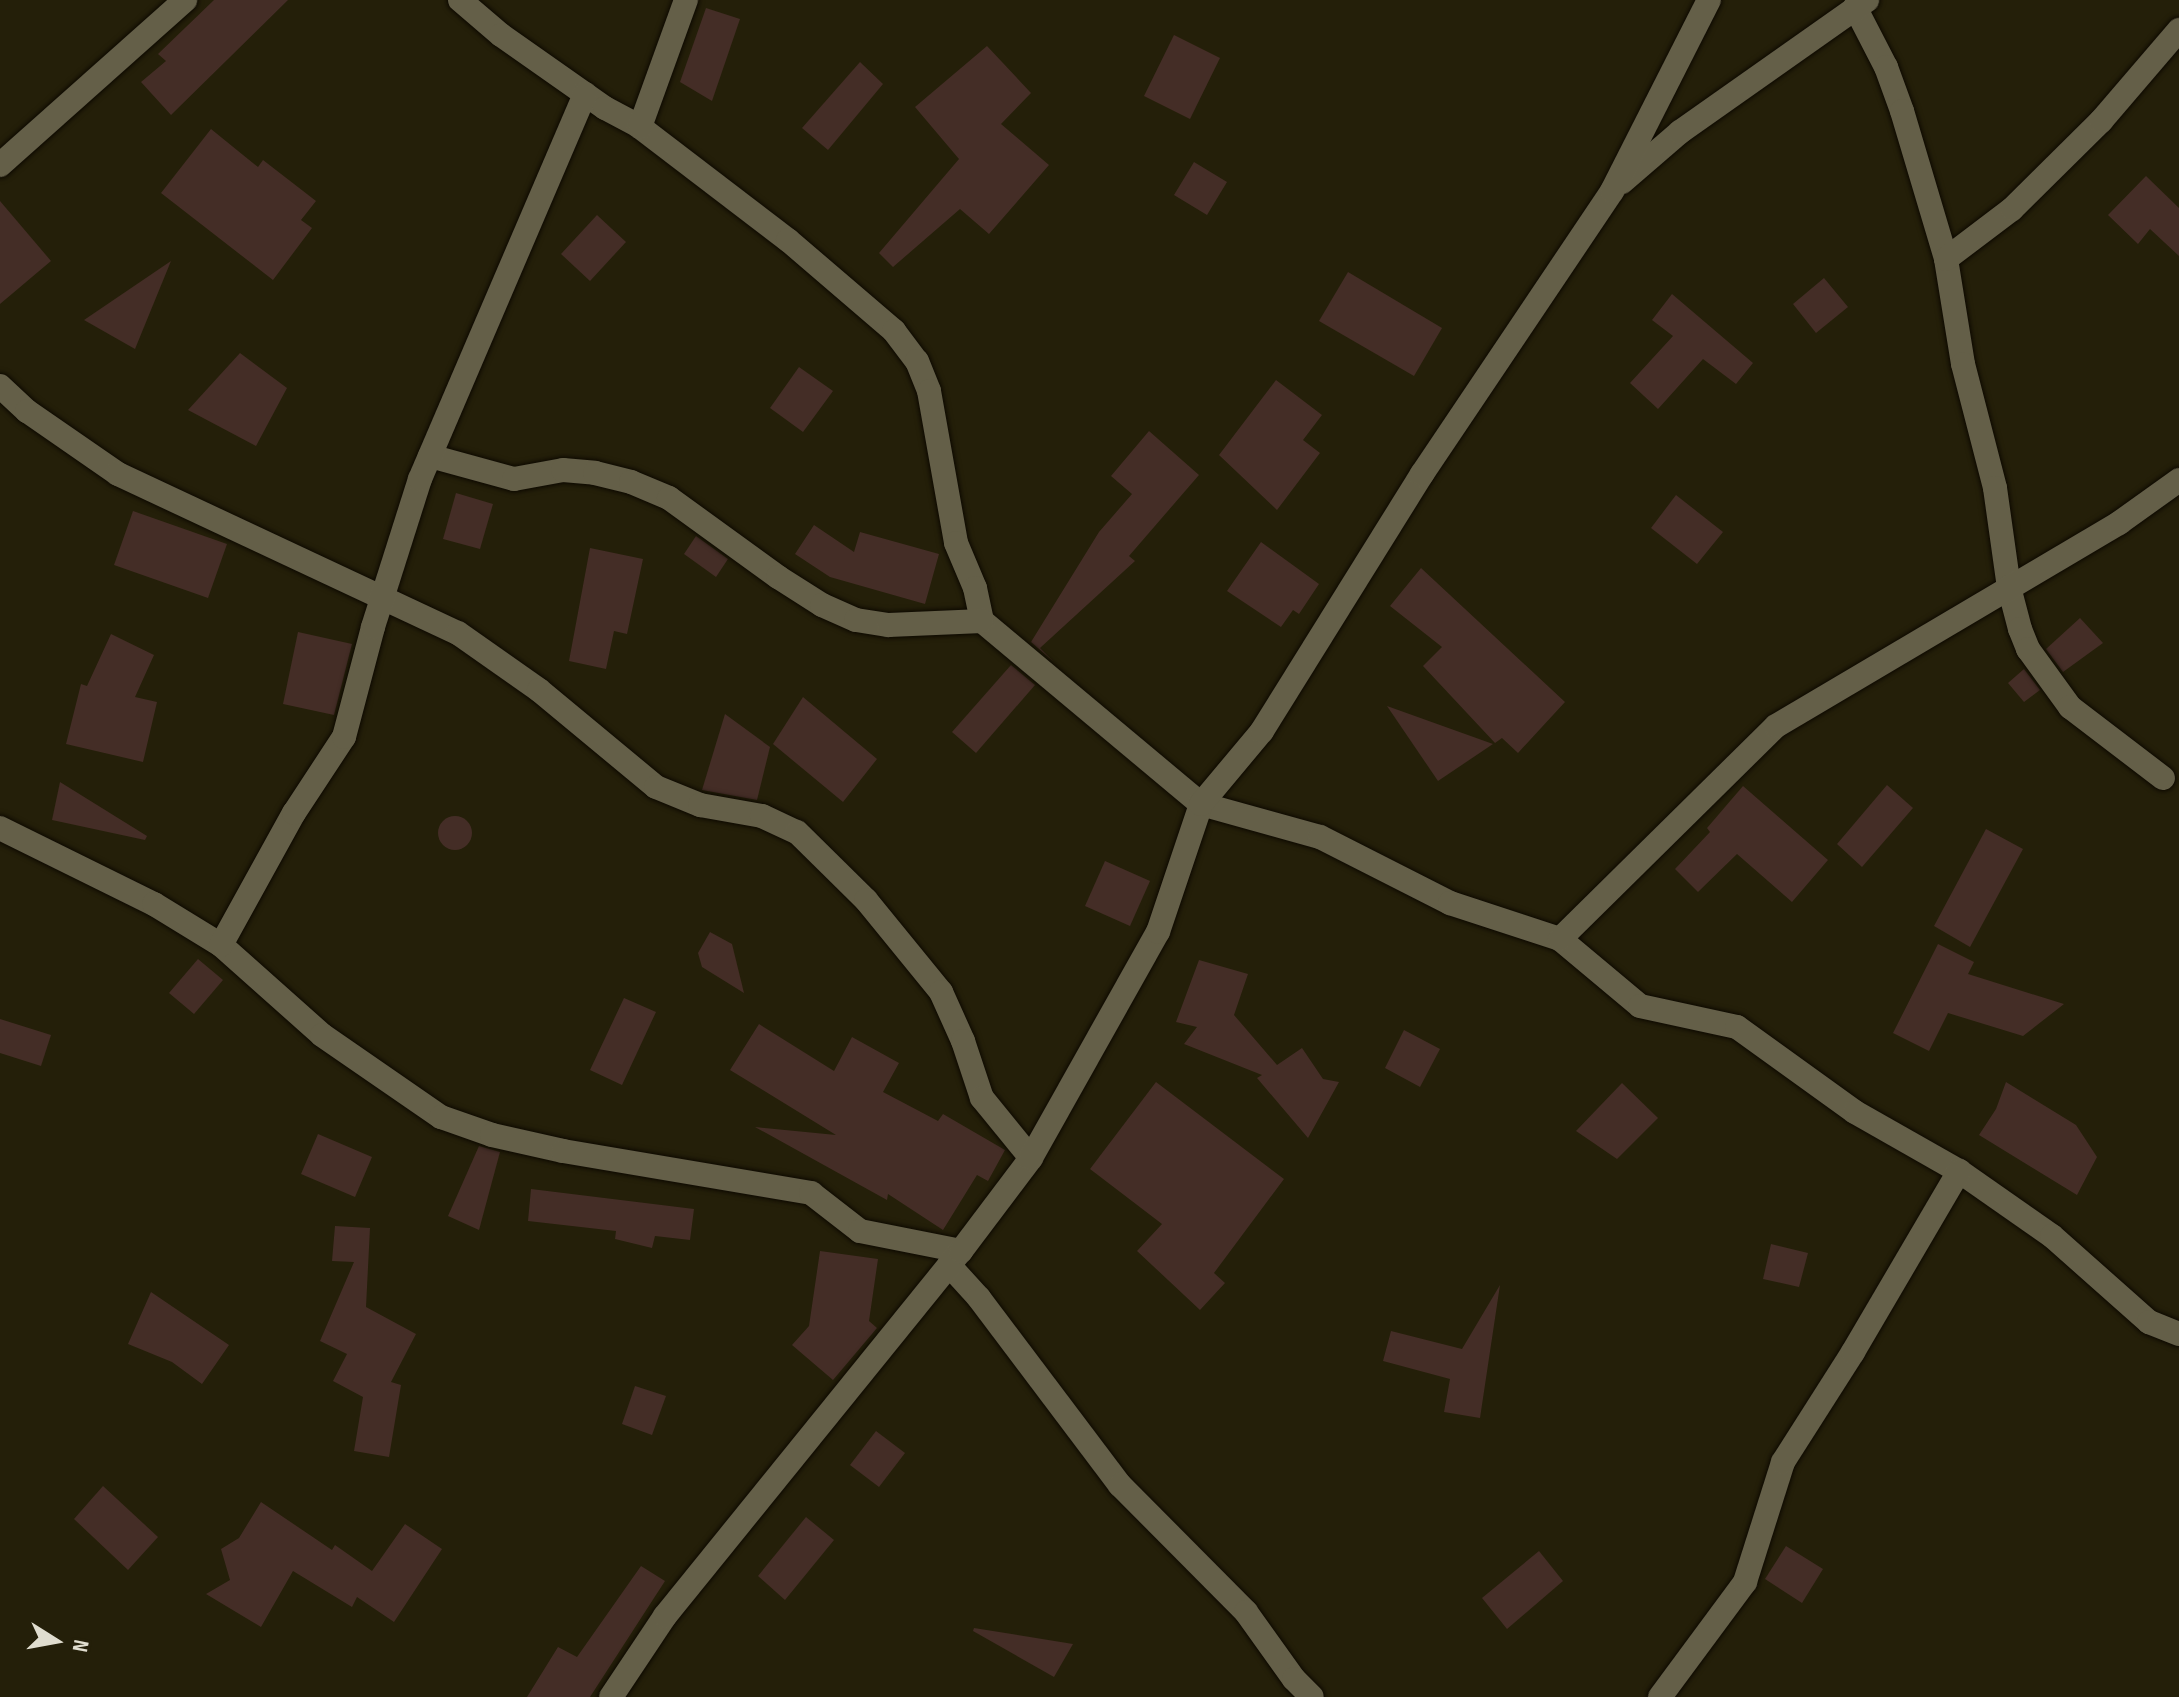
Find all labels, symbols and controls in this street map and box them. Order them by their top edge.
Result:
north arrow [16,1601,96,1681]
text: N [66,1637,94,1654]

